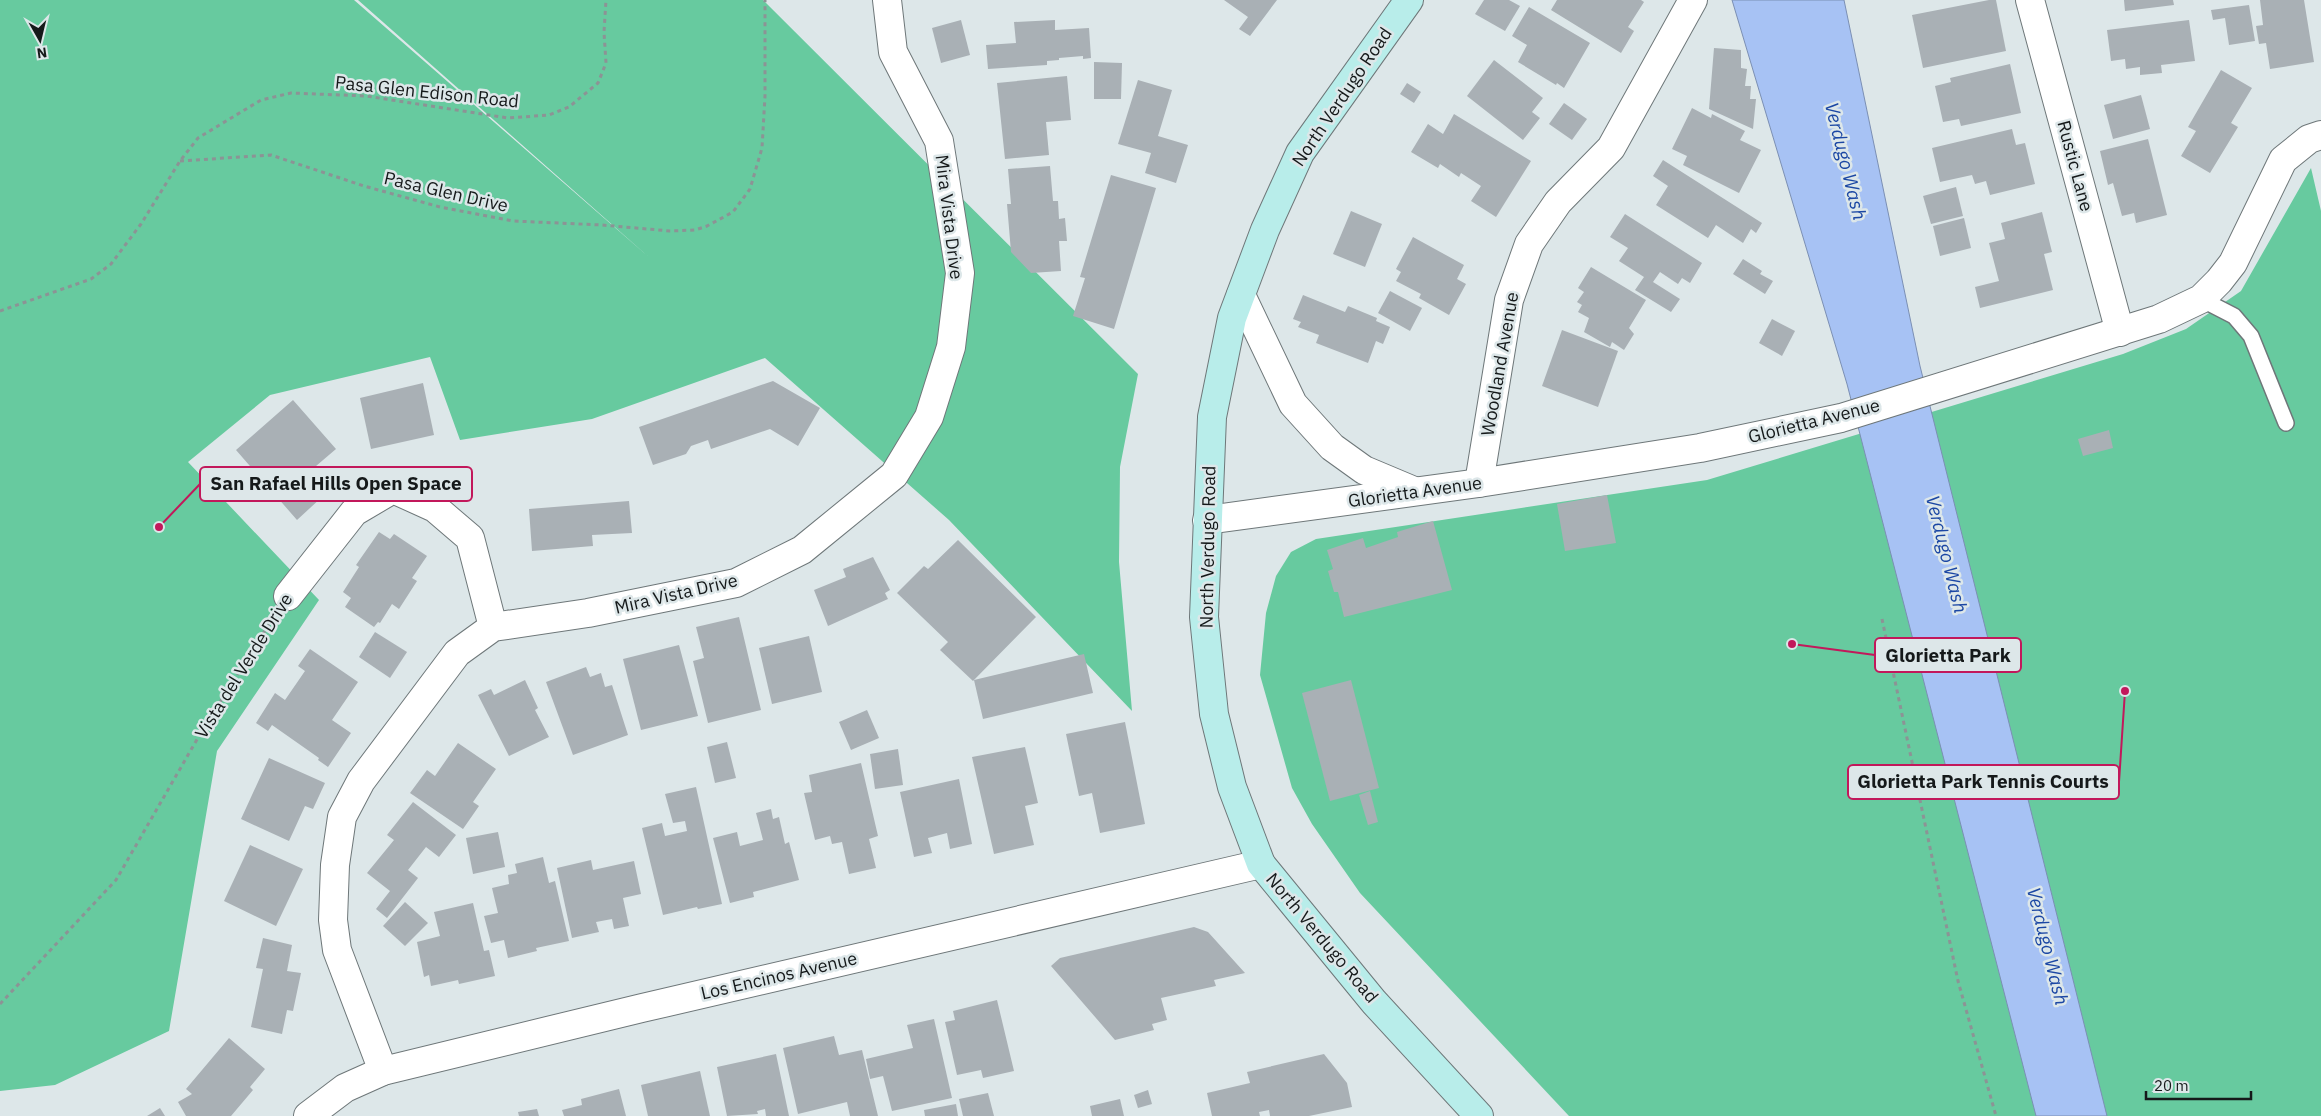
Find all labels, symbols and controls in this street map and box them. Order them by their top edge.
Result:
north arrow [15,15,65,65]
street label: North Verdugo Road [1287,23,1397,171]
text: N [36,43,48,62]
street label: Pasa Glen Edison Road [334,70,520,113]
water label: Verdugo Wash [1820,100,1872,222]
street label: Rustic Lane [2052,118,2099,214]
street label: Mira Vista Drive [930,153,969,281]
street label: Pasa Glen Drive [382,166,510,217]
street label: Woodland Avenue [1476,290,1524,438]
street label: Glorietta Avenue [1746,393,1882,448]
street label: North Verdugo Road [1195,465,1220,629]
callout: San Rafael Hills Open Space [200,467,472,501]
text: San Rafael Hills Open Space [210,471,462,495]
street label: Glorietta Avenue [1347,471,1483,512]
water label: Verdugo Wash [1921,493,1973,615]
street label: Mira Vista Drive [612,568,740,619]
street label: Vista del Verde Drive [190,589,298,743]
callout: Glorietta Park [1875,638,2021,672]
text: Glorietta Park [1885,643,2011,667]
callout: Glorietta Park Tennis Courts [1848,765,2119,799]
text: Glorietta Park Tennis Courts [1857,769,2109,793]
street label: North Verdugo Road [1261,868,1384,1007]
water label: Verdugo Wash [2022,885,2074,1007]
street label: Los Encinos Avenue [699,946,859,1005]
scale bar [2146,1068,2251,1100]
text: 20 m [2154,1076,2189,1095]

